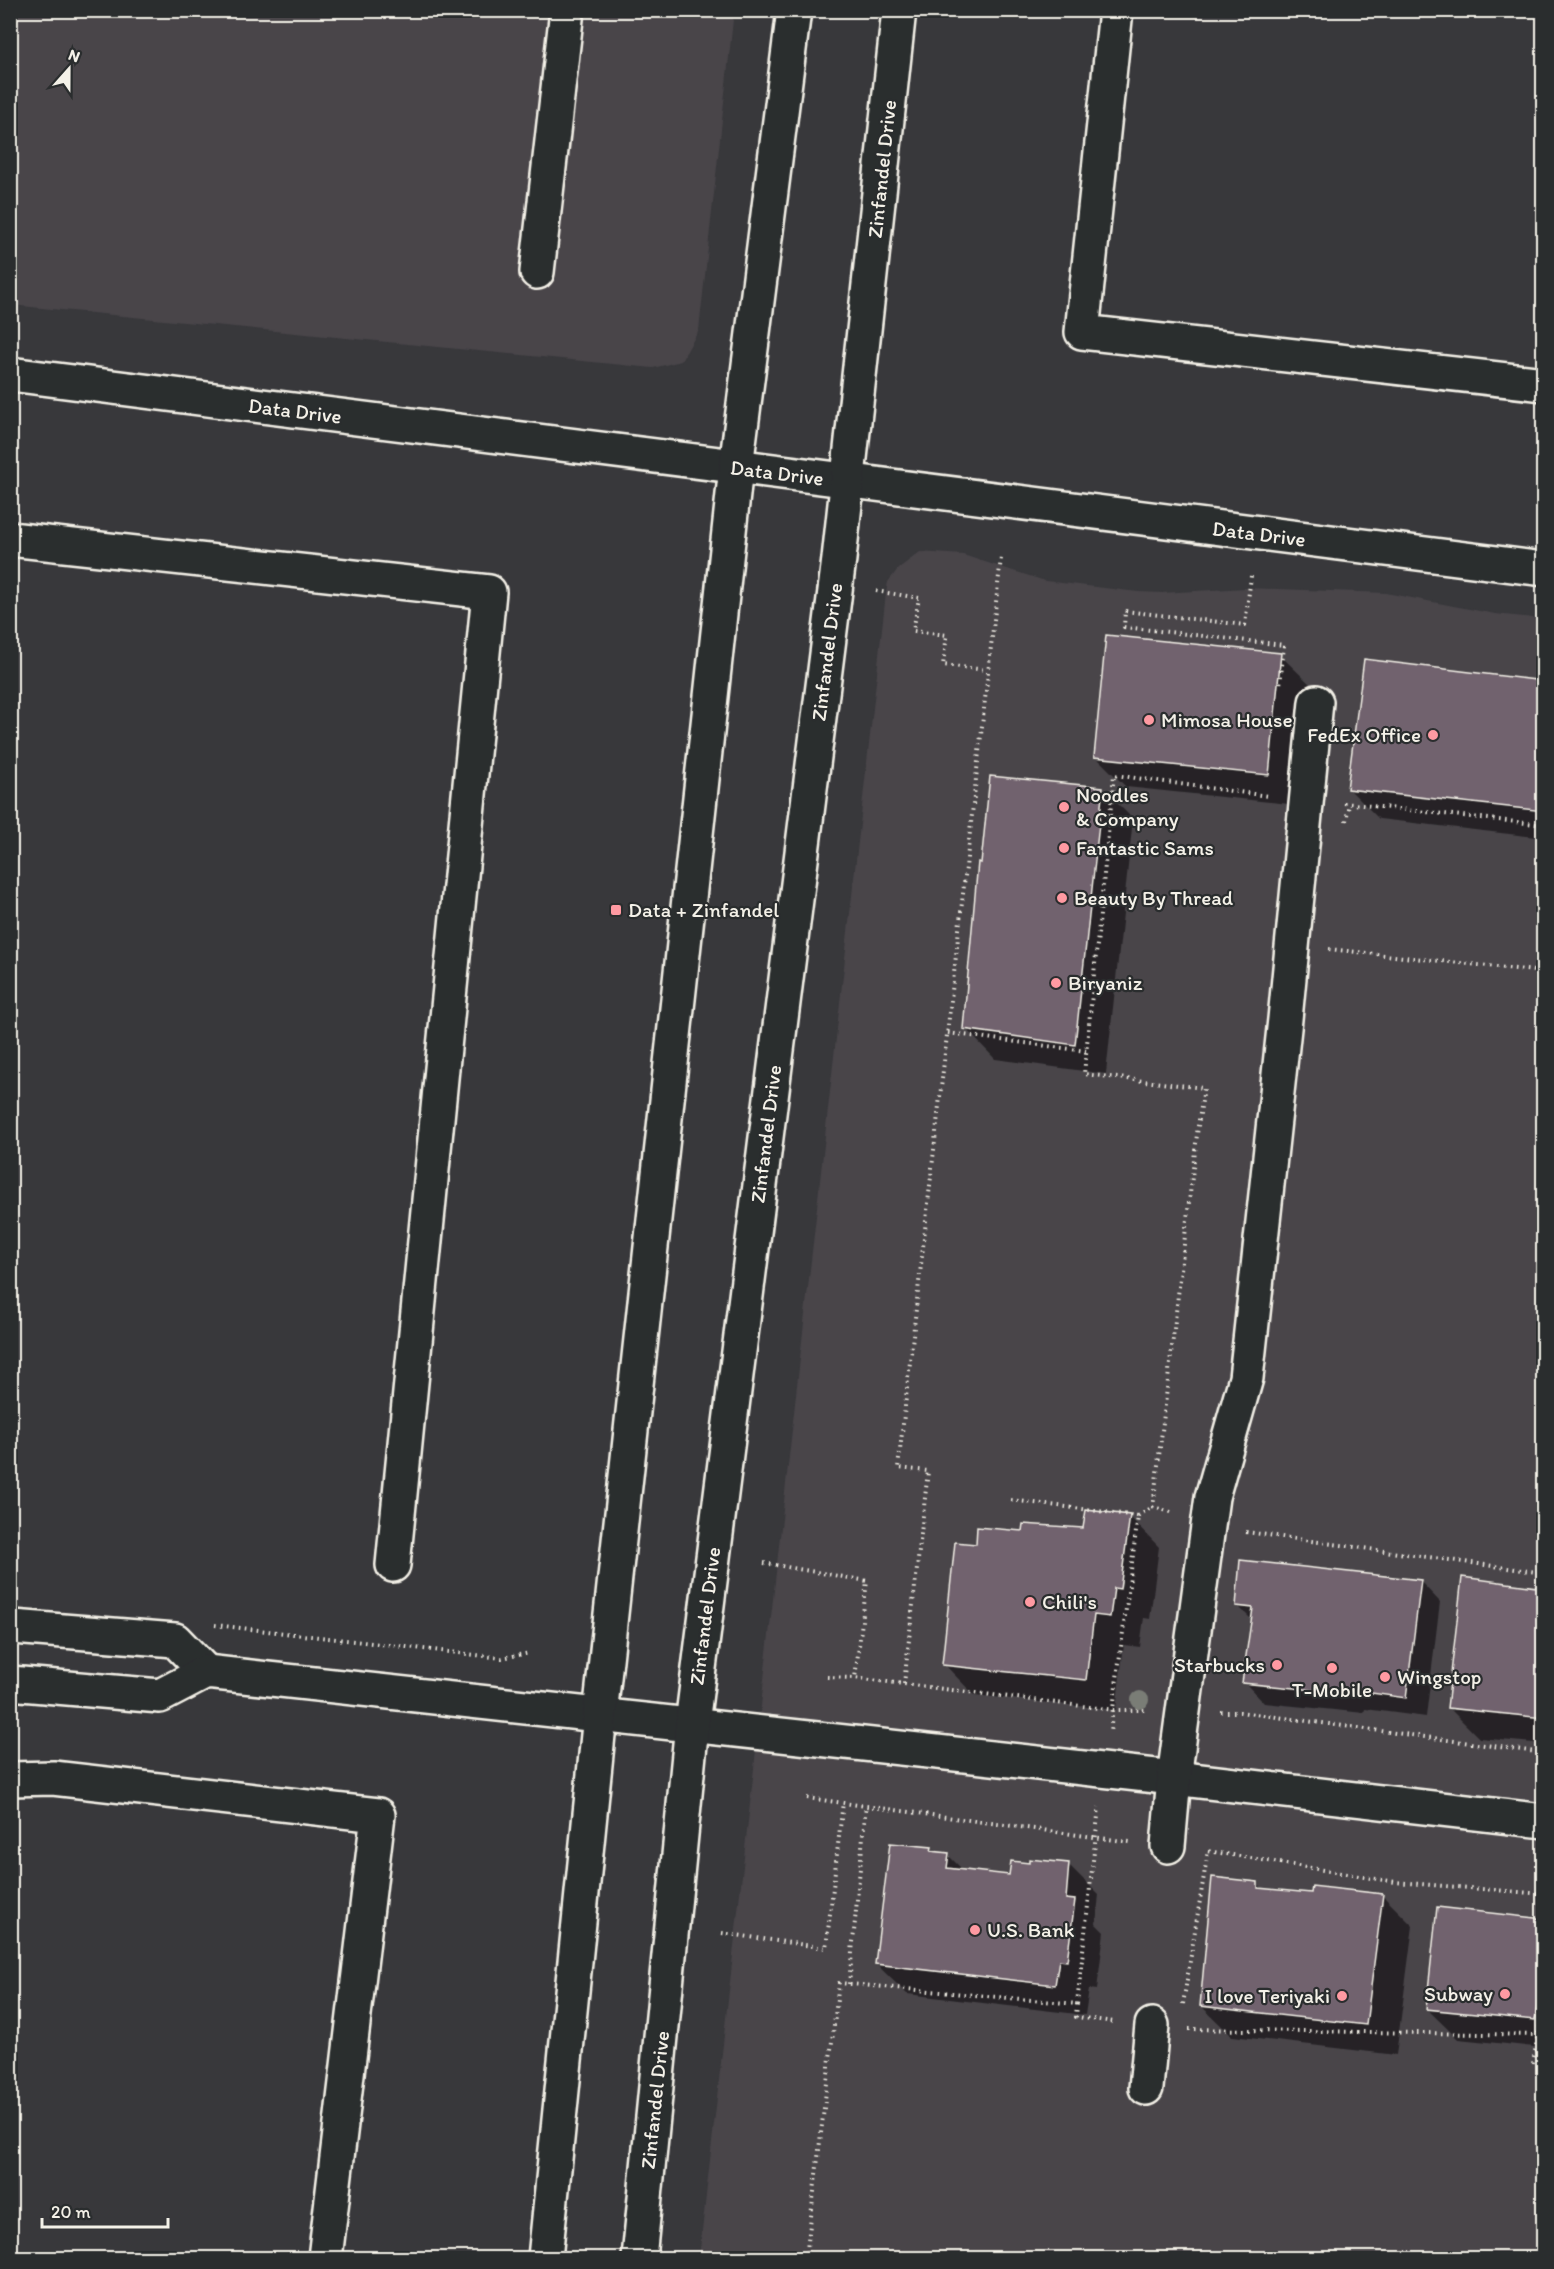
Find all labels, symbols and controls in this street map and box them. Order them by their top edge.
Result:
north arrow [39,39,99,99]
text: N [66,45,83,66]
street label: Zinfandel Drive [862,98,901,239]
street label: Data Drive [247,392,343,429]
street label: Data Drive [729,454,825,491]
street label: Data Drive [1211,515,1307,552]
street label: Zinfandel Drive [806,581,847,722]
place label: Mimosa House [1161,707,1293,732]
marker: Mimosa House [1142,713,1156,727]
place label: FedEx Office [1307,722,1421,747]
marker: FedEx Office [1426,728,1440,742]
place label: Noodles & Company [1076,782,1179,831]
marker: Noodles & Company [1057,800,1071,814]
place label: Fantastic Sams [1076,835,1214,860]
marker: Fantastic Sams [1057,841,1071,855]
place label: Beauty By Thread [1074,885,1234,910]
marker: Beauty By Thread [1055,891,1069,905]
place label: Data + Zinfandel [628,897,779,922]
marker: Data + Zinfandel [609,903,623,917]
place label: Biryaniz [1068,970,1143,995]
marker: Biryaniz [1049,976,1063,990]
street label: Zinfandel Drive [745,1063,786,1204]
street label: Zinfandel Drive [684,1545,725,1686]
place label: Chili's [1042,1589,1097,1614]
marker: Chili's [1023,1595,1037,1609]
place label: Starbucks [1174,1652,1265,1677]
marker: Starbucks [1270,1658,1284,1672]
marker: T-Mobile [1325,1661,1339,1675]
place label: Wingstop [1397,1664,1481,1689]
marker: Wingstop [1378,1670,1392,1684]
place label: T-Mobile [1292,1677,1372,1702]
place label: U.S. Bank [987,1917,1075,1942]
marker: U.S. Bank [968,1923,982,1937]
place label: Subway [1424,1981,1493,2006]
place label: I love Teriyaki [1204,1983,1330,2008]
marker: Subway [1498,1987,1512,2001]
marker: I love Teriyaki [1335,1989,1349,2003]
street label: Zinfandel Drive [635,2029,674,2170]
scale bar [42,2191,168,2229]
text: 20 m [51,2201,91,2223]

